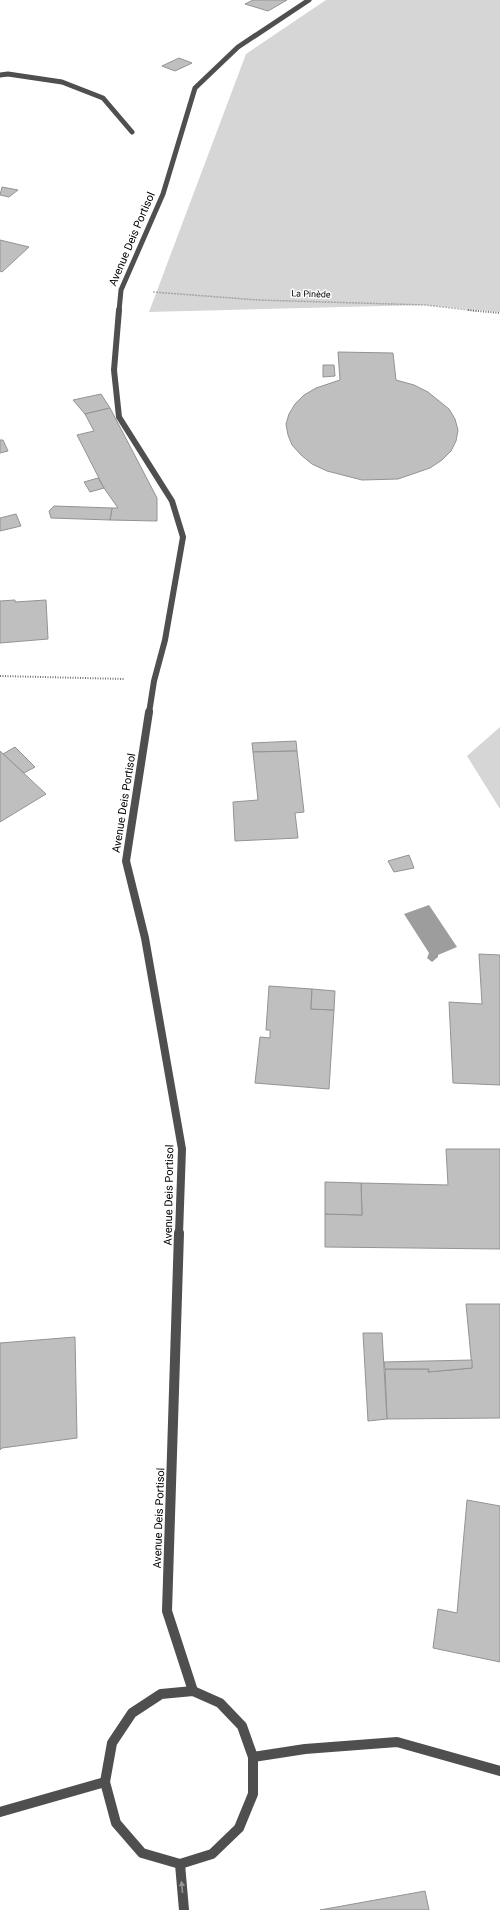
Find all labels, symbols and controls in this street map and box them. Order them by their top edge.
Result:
street label: Avenue Deis Portisol [106,190,158,288]
street label: La Pinède [291,288,331,300]
street label: Avenue Deis Portisol [110,752,138,854]
street label: Avenue Deis Portisol [162,1144,176,1246]
street label: Avenue Deis Portisol [151,1467,167,1569]
one-way arrow [179,1881,185,1893]

